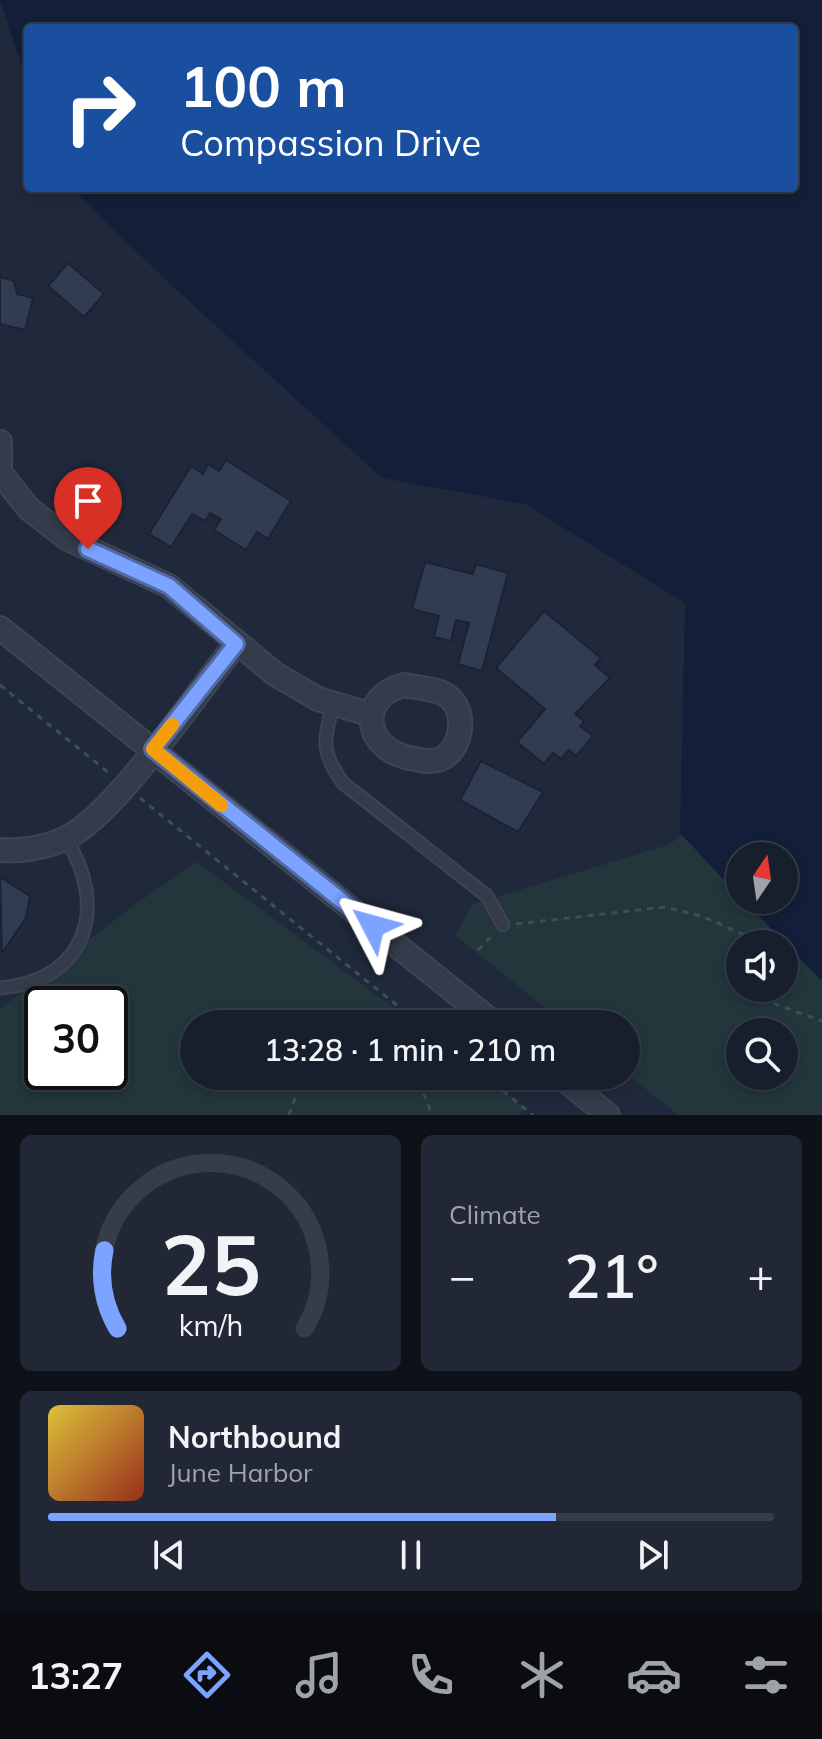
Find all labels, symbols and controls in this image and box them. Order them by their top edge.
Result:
text: 100 m [180,51,347,121]
icon: right [48,56,152,160]
text: Compassion Drive [180,120,481,165]
pin [54,467,122,549]
icon: arrive [66,479,110,523]
north arrow [726,842,798,914]
map controls [726,842,798,1090]
position arrow [331,884,415,968]
button: sound [726,930,798,1002]
speed limit sign: 30 [24,986,128,1090]
button: search [726,1018,798,1090]
text: 13:28 · 1 min · 210 m [264,1031,556,1069]
text: Climate [449,1198,541,1231]
text: 25 [161,1211,260,1316]
text: 21° [564,1238,659,1313]
text: − [449,1248,475,1303]
text: + [748,1248,774,1303]
text: km/h [178,1307,243,1343]
text: Northbound [168,1418,341,1456]
text: June Harbor [168,1456,313,1489]
icon: previous [147,1533,191,1577]
icon: pause [389,1533,433,1577]
icon: next [631,1533,675,1577]
icon: directions [179,1647,235,1703]
icon: music [291,1647,347,1703]
icon: phone [403,1647,459,1703]
icon: climate [514,1647,570,1703]
icon: car [626,1647,682,1703]
icon: filters [738,1647,794,1703]
text: 13:27 [28,1653,123,1698]

